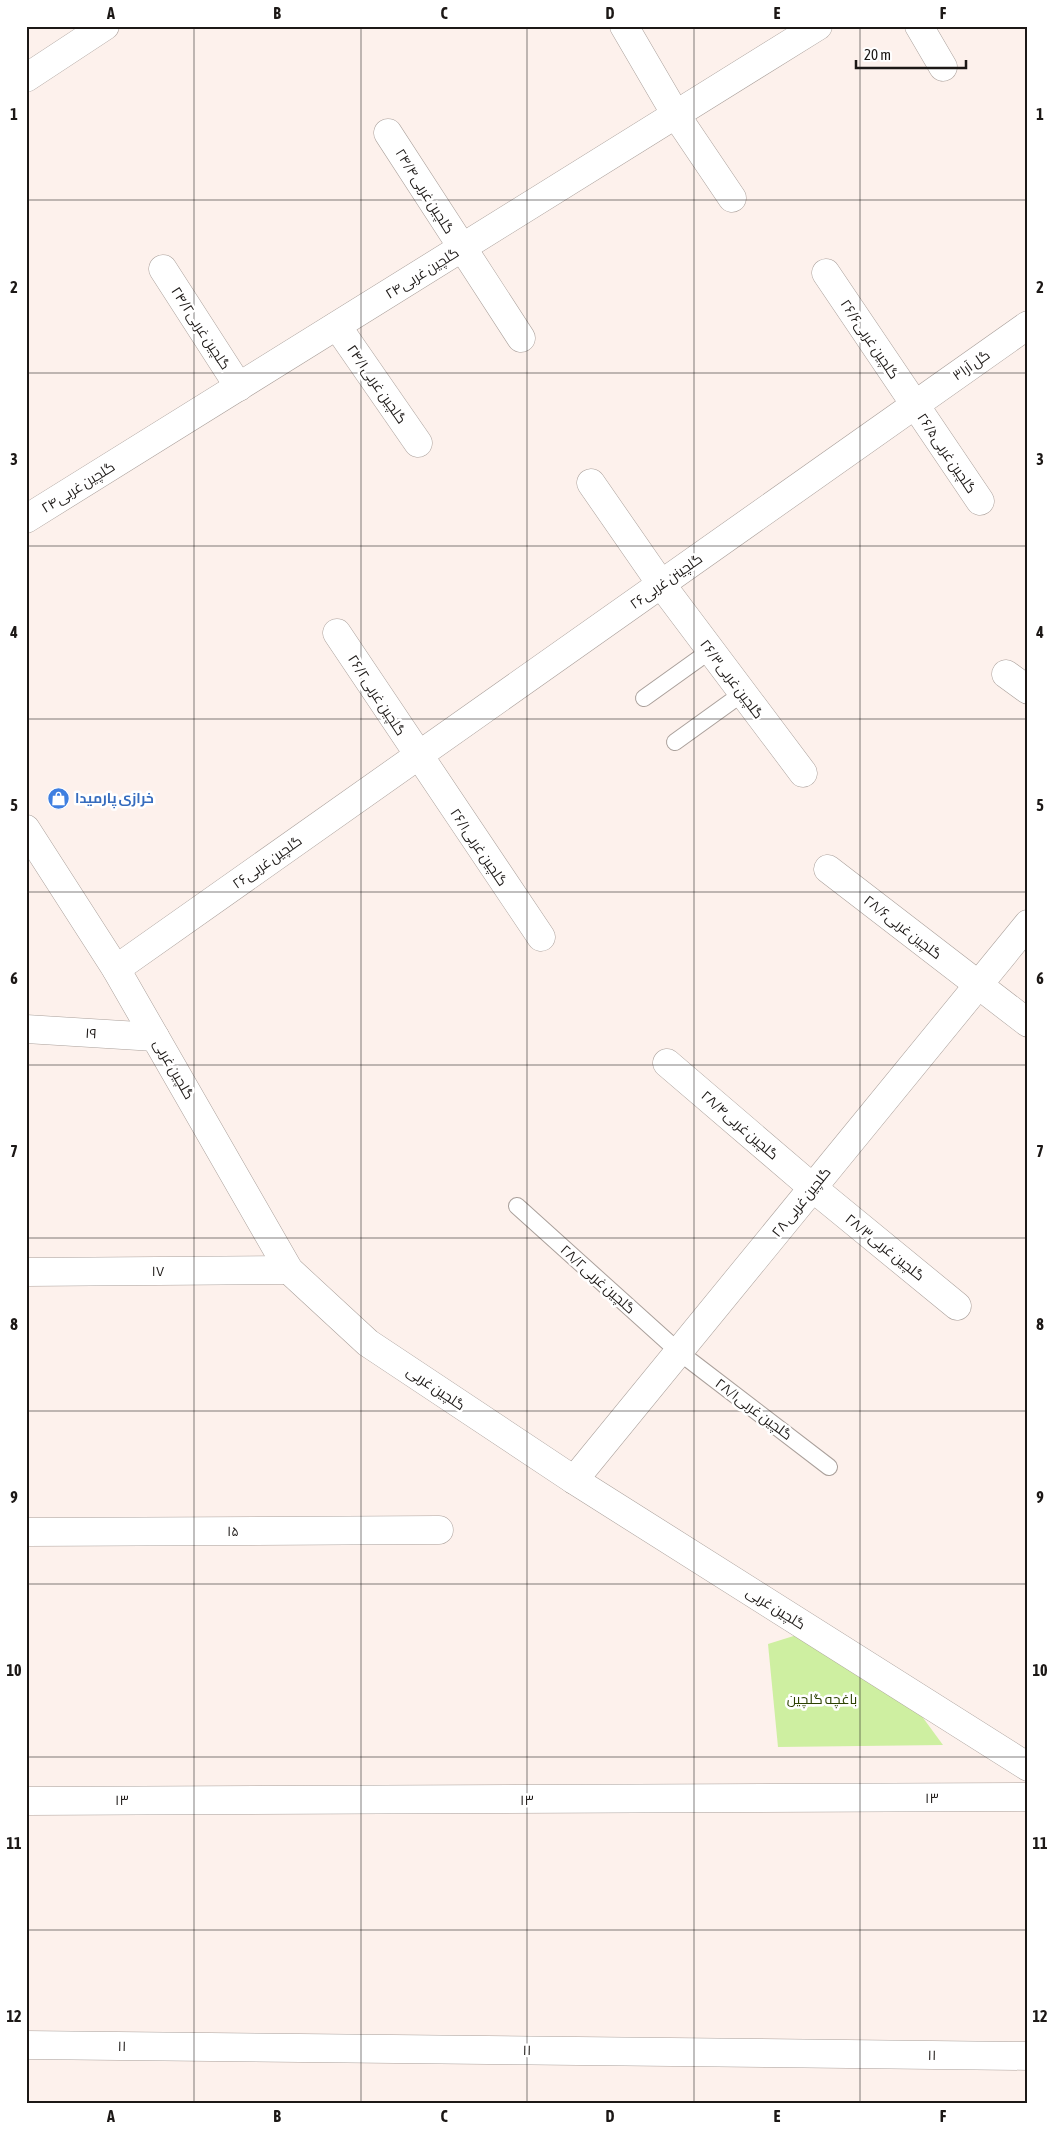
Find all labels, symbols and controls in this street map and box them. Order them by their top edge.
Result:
text: A [106,4,115,22]
text: B [273,4,281,22]
text: C [440,4,448,22]
text: D [606,4,615,22]
text: E [774,4,781,22]
text: F [940,4,947,22]
scale bar [856,38,966,70]
text: 20 m [864,46,891,63]
text: 1 [10,105,18,123]
text: 1 [1036,105,1044,123]
street label: گلچین غربی۲۴/۴ [391,145,458,238]
street label: گلچین غربی۲۴ [382,244,463,304]
text: 2 [10,278,18,296]
text: 2 [1036,278,1044,296]
street label: گلچین غربی۲۴/۲ [167,284,234,373]
street label: گلچین غربی۲۶/۶ [836,296,902,383]
street label: گلچین غربی۲۴/۱ [342,342,410,428]
street label: گل آرا۳ [949,346,993,384]
street label: گلچین غربی۲۶/۵ [913,410,980,497]
text: 3 [10,450,18,468]
text: 3 [1036,450,1044,468]
street label: گلچین غربی۲۴ [38,458,119,518]
street label: گلچینن غربی۲۶ [627,550,706,614]
text: 4 [9,623,18,641]
text: 4 [1035,623,1044,641]
street label: گلچین غربی۲۶/۳ [695,636,767,723]
street label: گلچین غربی۲۶/۲ [343,652,409,739]
shop icon: خرازی پارمیدا [47,786,71,810]
place label: خرازی پارمیدا [75,790,154,809]
text: 5 [10,796,18,814]
text: 5 [1036,796,1044,814]
street label: گلچین غربی۲۶/۱ [446,805,511,890]
street label: گلچین غربی۲۶ [229,832,306,893]
street label: گلچین غربی۲۸/۶ [860,892,945,964]
text: 6 [10,969,18,987]
text: 6 [1036,969,1044,987]
street label: ۱۹ [85,1025,97,1041]
street label: گلچین غربی [149,1036,198,1103]
street label: گلچین غربی۲۸/۴ [697,1087,782,1164]
text: 7 [10,1142,18,1160]
text: 7 [1036,1142,1044,1160]
street label: گلچین غربی ۲۸ [768,1164,835,1241]
street label: گلچین غربی۲۸/۳ [841,1210,928,1285]
street label: گلچین غربی۲۸/۲ [556,1241,639,1318]
street label: ۱۷ [151,1263,165,1279]
text: 8 [10,1315,18,1333]
text: 8 [1036,1315,1044,1333]
street label: گلچین غربی [403,1363,468,1415]
street label: گلچین غربی۲۸/۱ [711,1375,795,1445]
text: 9 [10,1488,18,1506]
text: 9 [1036,1488,1044,1506]
street label: ۱۵ [227,1523,239,1539]
street label: گلچین غربی [742,1584,808,1634]
text: 10 [6,1661,22,1679]
text: 10 [1032,1661,1048,1679]
park label: باغچه گلچین [787,1691,857,1709]
street label: ۱۳ [925,1790,939,1806]
street label: ۱۳ [115,1792,129,1808]
street label: ۱۳ [520,1792,534,1808]
text: 11 [6,1834,22,1852]
text: 11 [1032,1834,1048,1852]
text: 12 [6,2007,22,2025]
text: 12 [1032,2007,1048,2025]
street label: ۱۱ [118,2038,126,2054]
street label: ۱۱ [523,2042,531,2058]
street label: ۱۱ [928,2047,936,2063]
text: A [106,2107,115,2125]
text: B [273,2107,281,2125]
text: C [440,2107,448,2125]
text: D [606,2107,615,2125]
text: E [774,2107,781,2125]
text: F [940,2107,947,2125]

